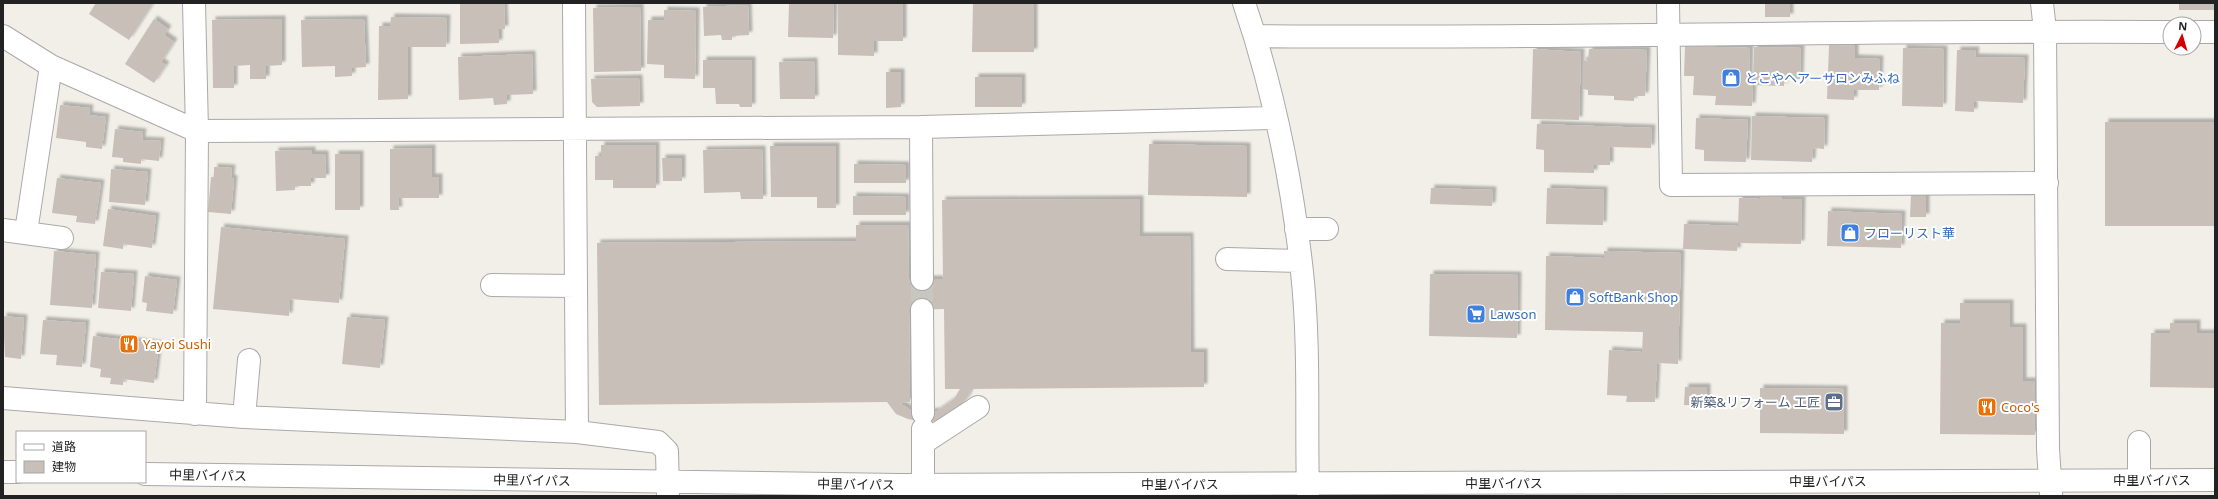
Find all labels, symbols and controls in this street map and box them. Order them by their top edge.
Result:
north arrow [2162,16,2202,56]
text: N [2178,18,2188,33]
shop icon: とこやヘアーサロンみふね [1720,67,1742,89]
place label: とこやヘアーサロンみふね [1745,69,1900,87]
shop icon: フローリスト華 [1839,222,1861,244]
place label: フローリスト華 [1864,224,1955,242]
shop icon: SoftBank Shop [1564,286,1586,308]
place label: SoftBank Shop [1589,288,1678,306]
supermarket icon: Lawson [1465,303,1487,325]
place label: Lawson [1490,305,1536,323]
restaurant icon: Yayoi Sushi [118,333,140,355]
place label: Yayoi Sushi [143,335,211,353]
office icon: 新築&リフォーム 工匠 [1823,391,1845,413]
place label: 新築&リフォーム 工匠 [1690,393,1820,411]
restaurant icon: Coco's [1976,396,1998,418]
place label: Coco's [2001,398,2040,416]
legend [16,431,146,483]
text: 道路 [52,438,76,455]
text: 建物 [52,458,76,475]
street label: 中里バイパス [169,465,247,485]
street label: 中里バイパス [493,470,571,490]
street label: 中里バイパス [2113,471,2191,489]
street label: 中里バイパス [1789,472,1867,490]
street label: 中里バイパス [817,474,895,494]
street label: 中里バイパス [1465,474,1543,492]
street label: 中里バイパス [1141,475,1219,493]

